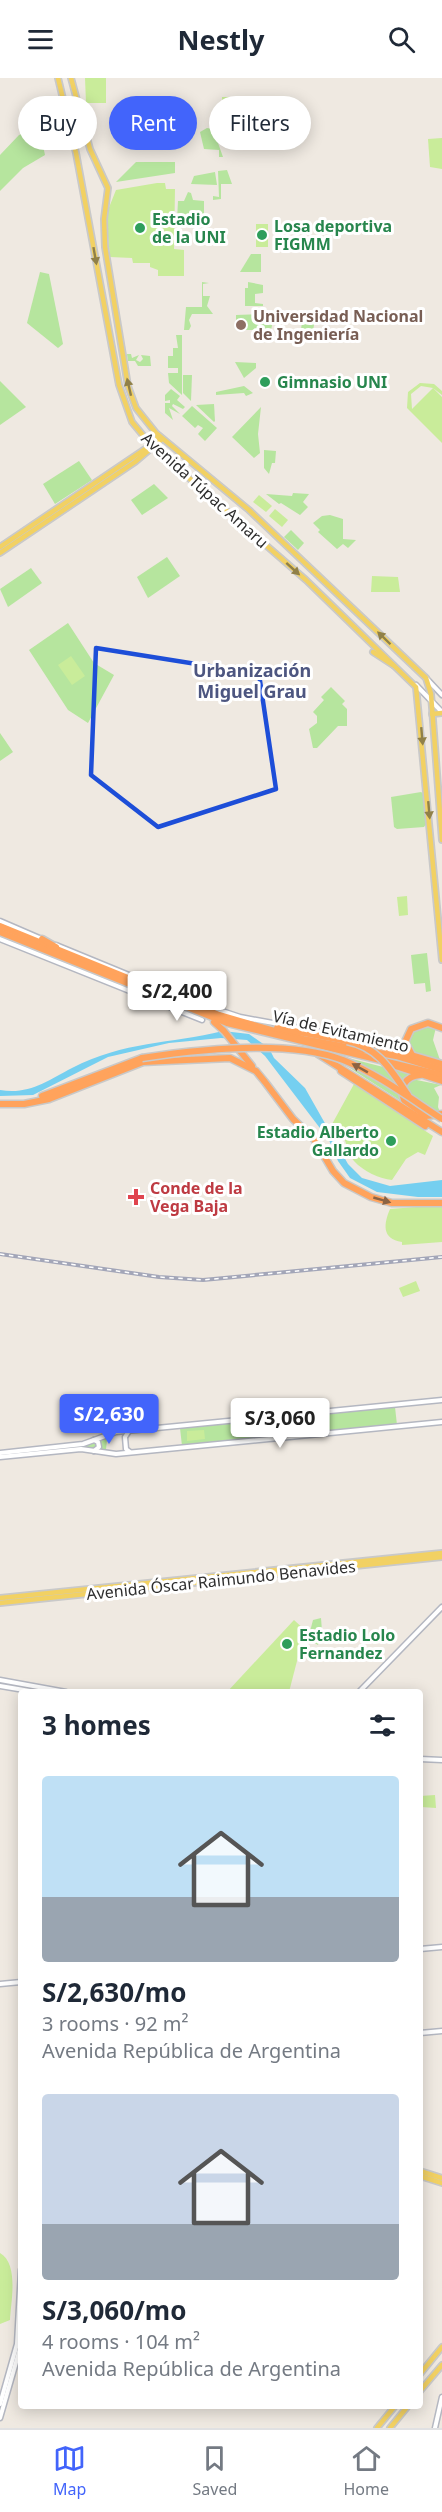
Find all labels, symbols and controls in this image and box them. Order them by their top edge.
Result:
text: Nestly [178,21,264,58]
icon: menu [24,23,57,56]
icon: search [385,23,418,56]
chip: Buy [18,96,97,150]
chip: Rent [109,96,197,150]
chip: Filters [209,96,311,150]
place label: Estadio de la UNI [152,208,226,248]
place label: Losa deportiva FIGMM [274,215,392,255]
marker: Estadio de la UNI [133,221,147,235]
marker: Losa deportiva FIGMM [255,228,269,242]
one-way arrow [91,247,100,266]
place label: Universidad Nacional de Ingeniería [253,305,423,345]
marker: Universidad Nacional de Ingeniería [234,318,248,332]
place label: Gimnasio UNI [277,371,387,393]
marker: Gimnasio UNI [258,375,272,389]
one-way arrow [124,378,134,397]
street label: Avenida Túpac Amaru [137,427,273,553]
one-way arrow [286,562,301,576]
one-way arrow [377,631,391,645]
district label: Urbanización Miguel Grau [193,658,311,703]
one-way arrow [418,727,427,746]
one-way arrow [424,800,434,819]
pin: S/2,400 [122,971,232,1022]
text: S/2,400 [142,977,212,1004]
street label: Vía de Evitamiento [271,1005,411,1057]
one-way arrow [351,1063,368,1073]
place label: Estadio Alberto Gallardo [257,1121,379,1161]
marker: Estadio Alberto Gallardo [384,1134,398,1148]
place label: Conde de la Vega Baja [150,1177,243,1217]
marker: Conde de la Vega Baja [127,1188,145,1206]
one-way arrow [373,1196,391,1206]
pin: S/2,630 [54,1394,164,1445]
pin: S/3,060 [225,1398,335,1449]
text: S/2,630 [74,1400,144,1427]
text: S/3,060 [245,1404,315,1431]
street label: Avenida Óscar Raimundo Benavides [85,1555,357,1605]
place label: Estadio Lolo Fernandez [299,1624,395,1664]
marker: Estadio Lolo Fernandez [280,1637,294,1651]
text: 3 homes [42,1707,151,1743]
icon: filters [366,1709,399,1742]
icon: home [167,1815,275,1923]
text: S/2,630/mo [42,1974,186,2010]
text: 3 rooms · 92 m² [42,2010,189,2037]
text: Avenida República de Argentina [42,2037,341,2064]
icon: home [167,2133,275,2241]
text: S/3,060/mo [42,2292,186,2328]
text: 4 rooms · 104 m² [42,2328,200,2355]
text: Avenida República de Argentina [42,2355,341,2382]
tab: Map [53,2442,86,2500]
tab: Saved [193,2442,237,2500]
tab: Home [343,2442,389,2500]

